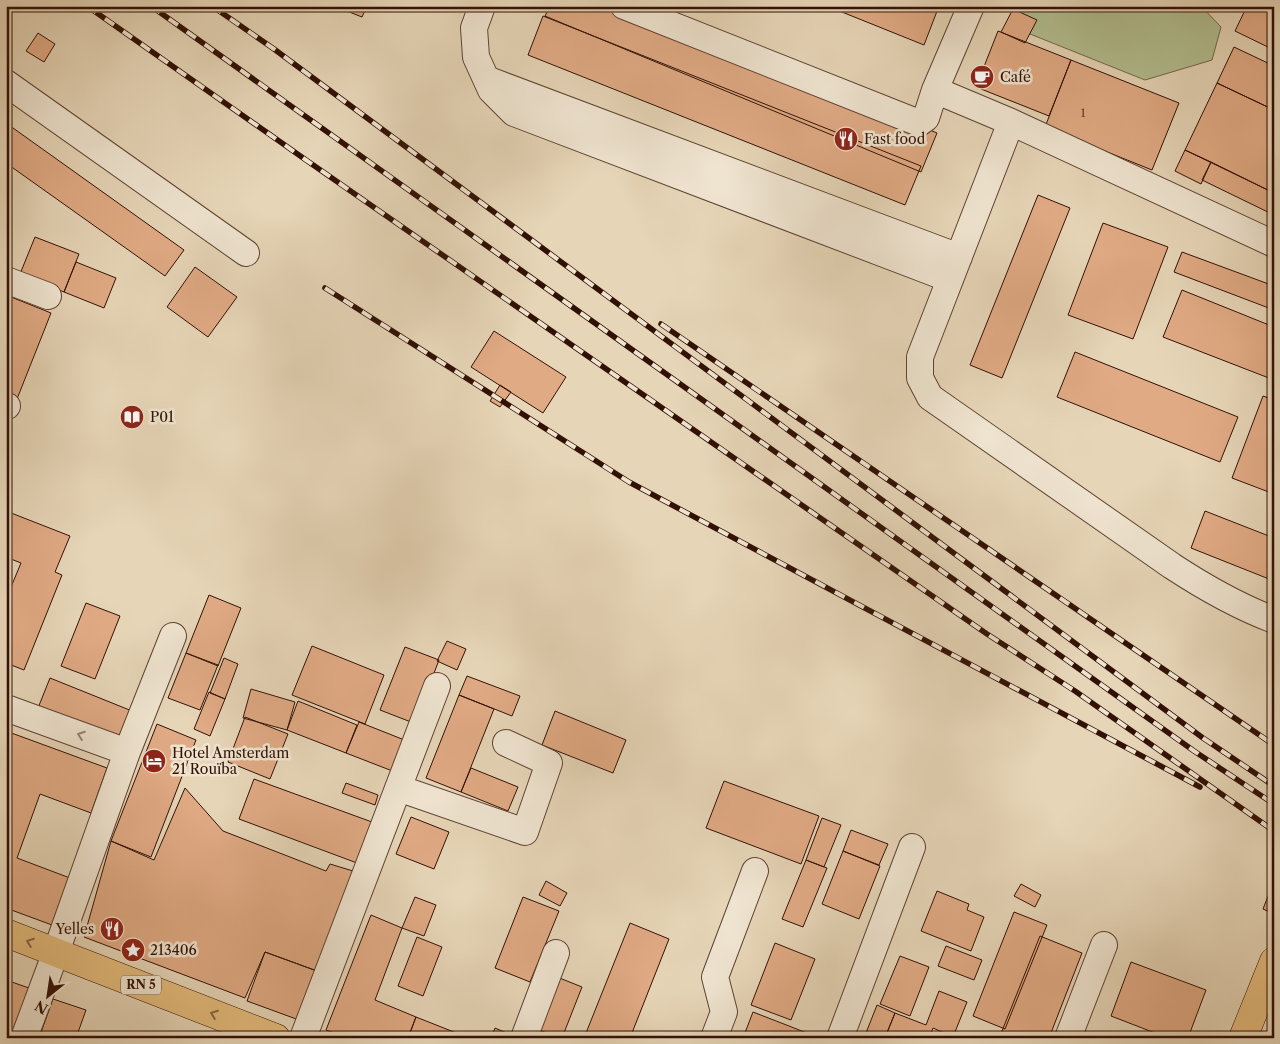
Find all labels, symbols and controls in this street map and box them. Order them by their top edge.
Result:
cafe icon: Café [969,64,995,90]
place label: Café [1000,68,1031,86]
house number: 1 [1081,106,1086,120]
restaurant icon: Fast food [833,126,859,152]
place label: Fast food [864,130,926,148]
library icon: P01 [119,404,145,430]
place label: P01 [150,408,174,426]
one-way arrow [78,731,86,741]
place label: Hotel Amsterdam 21 Rouïba [172,744,289,778]
hotel icon: Hotel Amsterdam 21 Rouïba [141,748,167,774]
restaurant icon: Yelles [99,916,125,942]
place label: Yelles [55,920,94,938]
place icon: 213406 [120,937,146,963]
one-way arrow [26,938,35,948]
place label: 213406 [150,941,197,959]
north arrow [22,972,72,1022]
road number: RN 5 [121,976,161,994]
text: N [32,996,51,1018]
one-way arrow [210,1010,219,1020]

